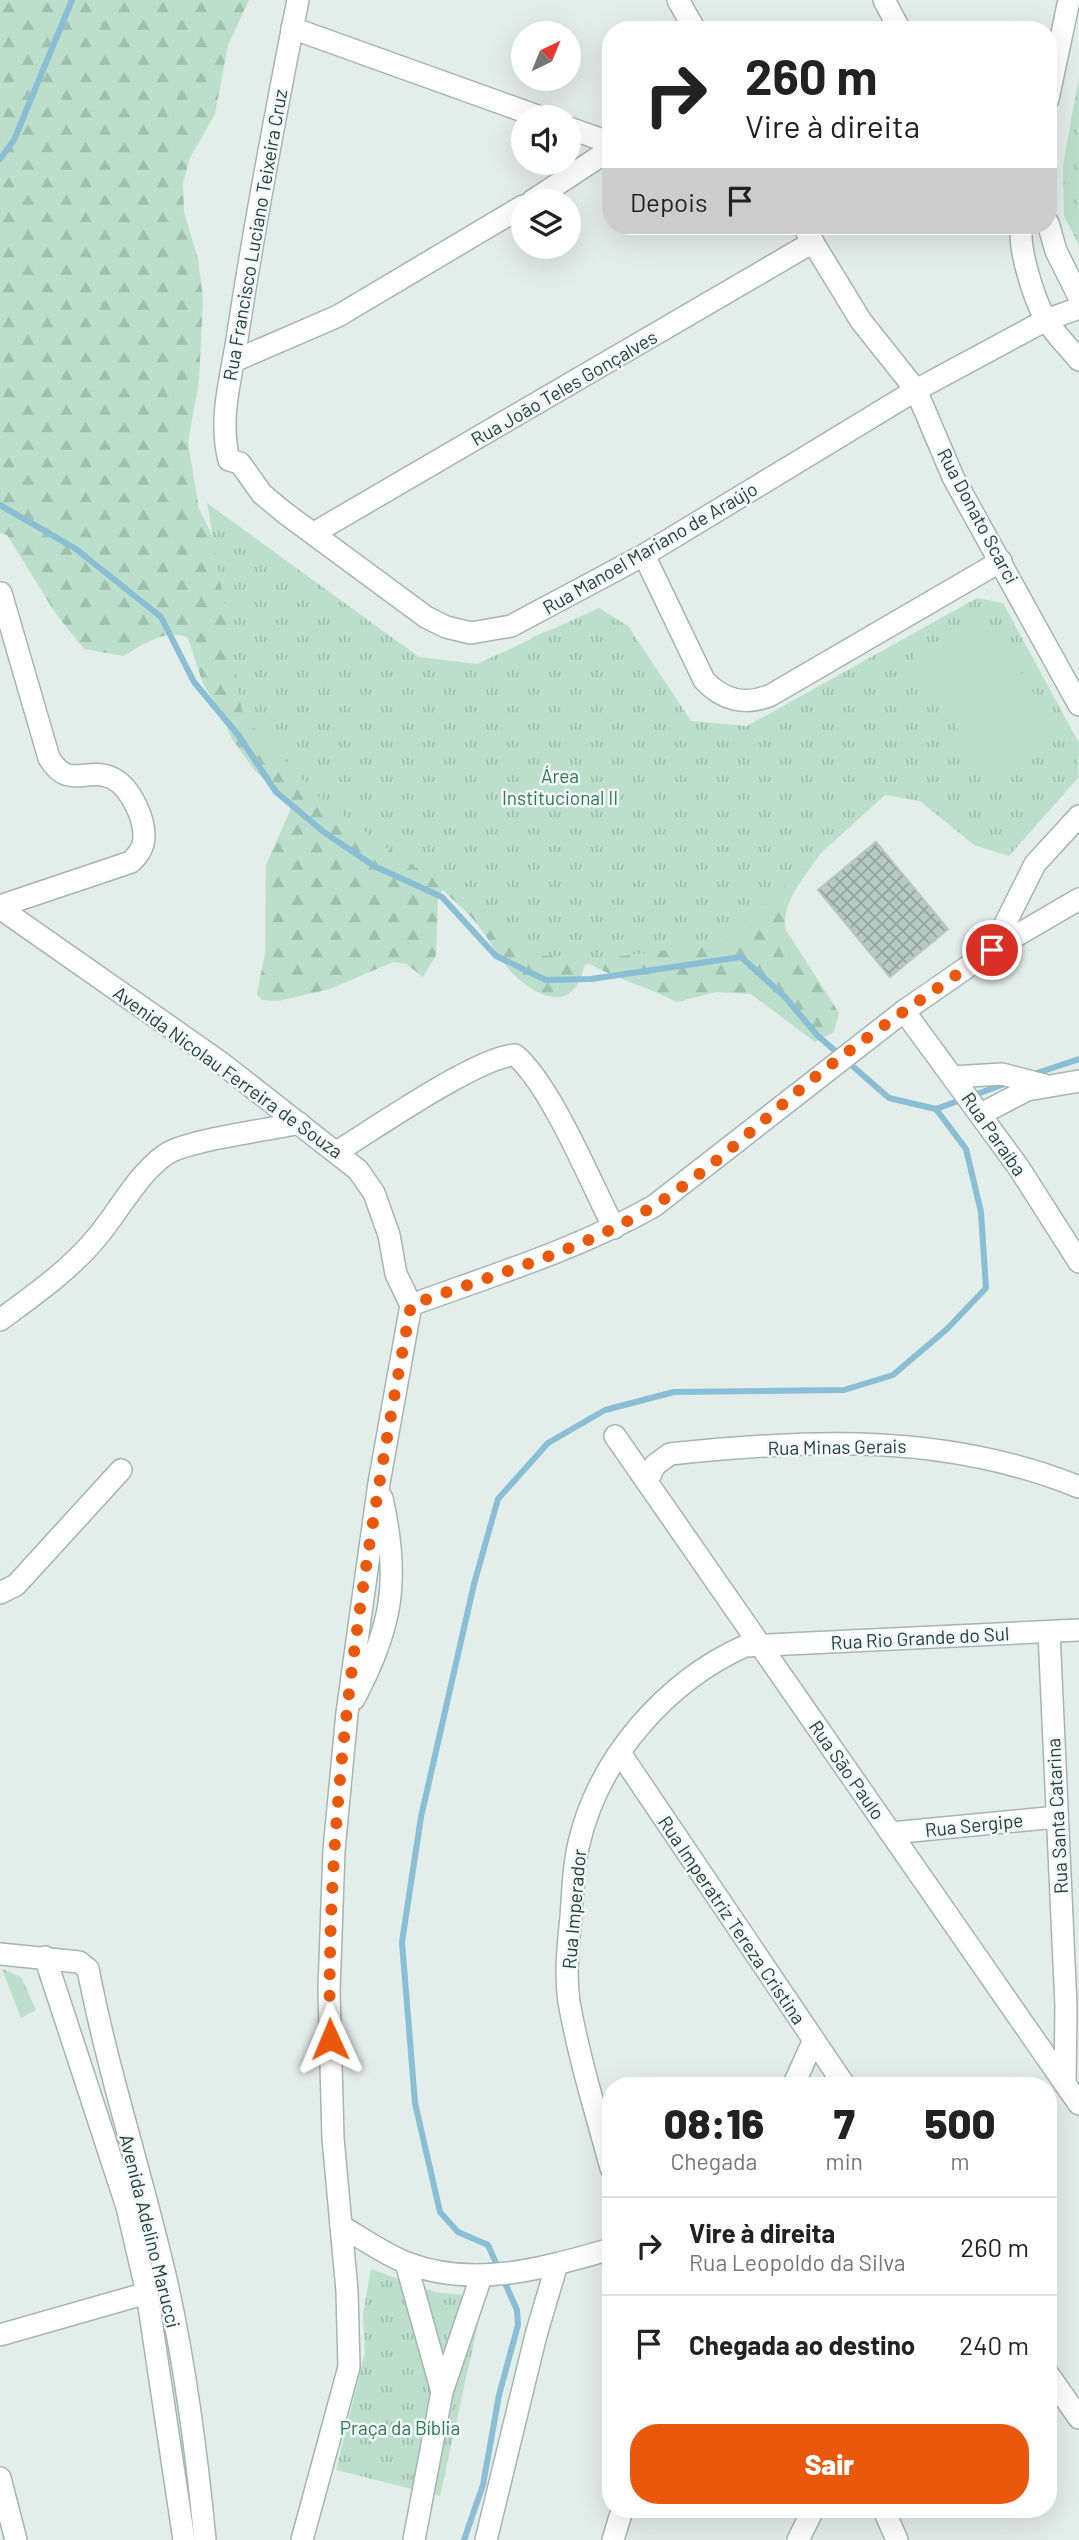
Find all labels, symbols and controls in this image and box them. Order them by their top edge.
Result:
north arrow [511,21,581,91]
map controls [511,21,581,259]
text: 260 m [745,46,877,105]
icon: right [630,49,721,140]
street label: Rua Francisco Luciano Teixeira Cruz [218,87,292,383]
button: sound [511,105,581,175]
text: Vire à direita [745,106,920,144]
icon: arrive [721,182,759,220]
text: Depois [630,186,707,217]
button: layers [511,189,581,259]
street label: Rua João Teles Gonçalves [467,325,661,450]
street label: Rua Donato Scarci [933,444,1024,588]
street label: Rua Manoel Mariano de Araújo [538,477,761,619]
park label: Área Institucional II [502,764,618,809]
pin [962,920,1022,980]
icon: arrive [973,931,1011,969]
street label: Avenida Nicolau Ferreira de Souza [109,981,348,1163]
street label: Rua Paraíba [957,1087,1032,1180]
street label: Rua Minas Gerais [767,1434,907,1459]
street label: Rua Rio Grande do Sul [830,1621,1010,1654]
street label: Rua São Paulo [805,1716,890,1824]
street label: Rua Santa Catarina [1041,1737,1072,1895]
street label: Rua Sergipe [924,1808,1024,1841]
street label: Rua Imperatriz Tereza Cristina [654,1811,811,2028]
street label: Rua Imperador [557,1848,590,1970]
position arrow [293,2002,367,2076]
text: 08:16 [664,2097,764,2147]
text: 7 [834,2097,855,2147]
text: 500 [924,2097,995,2147]
street label: Avenida Adelino Marucci [115,2132,186,2330]
text: Chegada [670,2147,757,2175]
text: min [826,2147,863,2175]
text: m [950,2147,969,2175]
text: Vire à direita [689,2217,835,2248]
icon: right [630,2227,668,2265]
text: 260 m [960,2231,1029,2262]
text: Rua Leopoldo da Silva [689,2248,906,2276]
icon: arrive [630,2325,668,2363]
text: Chegada ao destino [689,2329,915,2360]
text: 240 m [959,2329,1029,2360]
park label: Praça da Bíblia [340,2416,460,2439]
button: Sair [630,2424,1029,2504]

